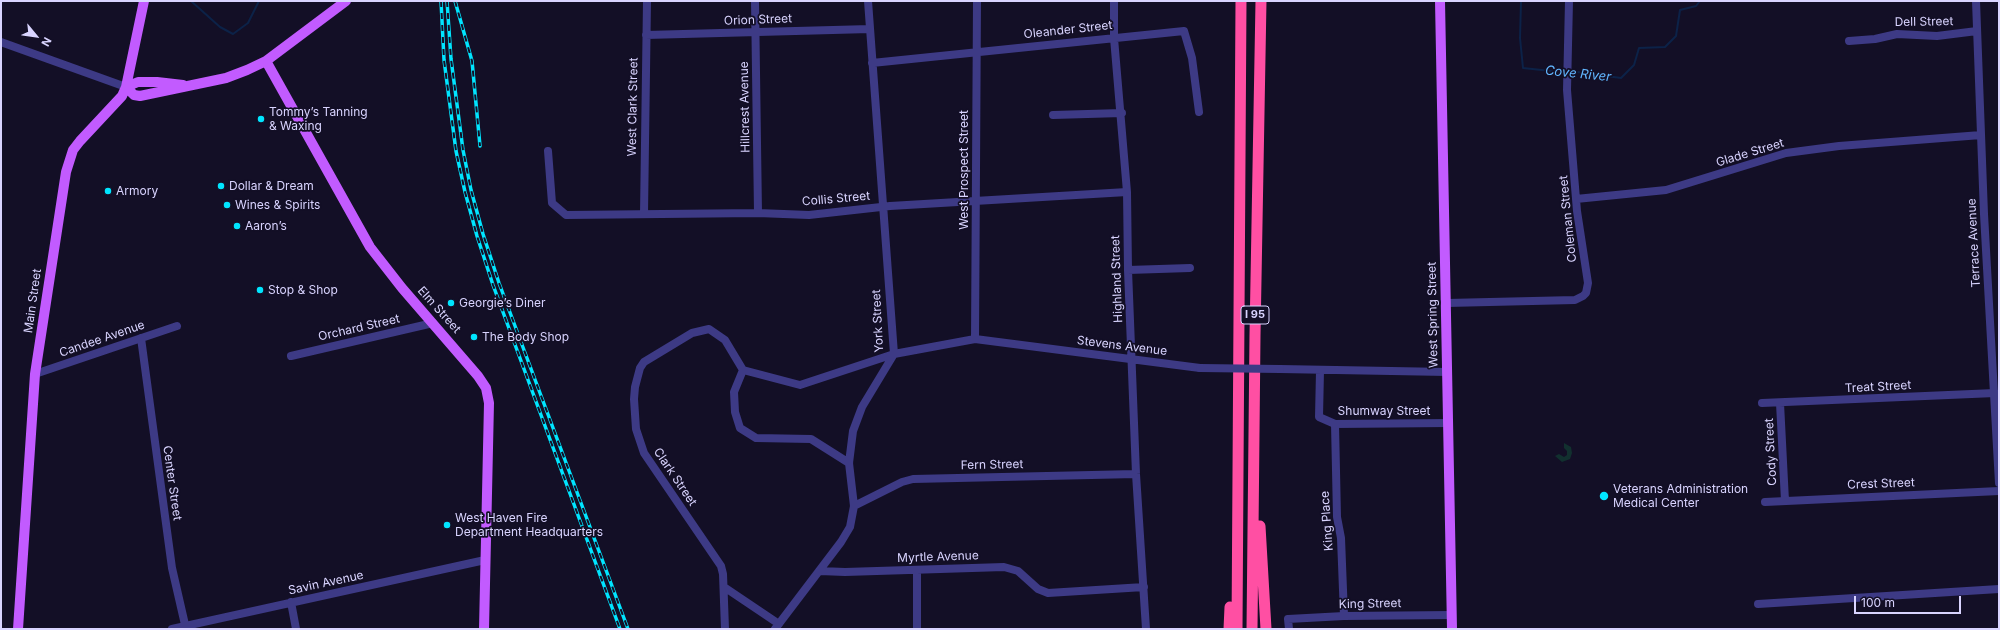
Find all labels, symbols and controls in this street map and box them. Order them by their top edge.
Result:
street label: Orion Street [724,12,792,28]
street label: Dell Street [1895,14,1953,30]
north arrow [16,16,56,56]
street label: Oleander Street [1023,18,1113,42]
text: N [38,35,55,49]
street label: West Clark Street [625,57,641,157]
street label: Hillcrest Avenue [737,61,753,153]
water label: Cove River [1544,63,1612,85]
place label: Tommy’s Tanning & Waxing [269,105,368,133]
street label: West Prospect Street [957,110,971,230]
marker: Tommy’s Tanning & Waxing [256,114,266,124]
street label: Glade Street [1714,136,1786,170]
street label: Coleman Street [1556,175,1580,263]
place label: Dollar & Dream [229,179,314,193]
marker: Dollar & Dream [216,181,226,191]
place label: Armory [116,184,158,198]
marker: Armory [103,186,113,196]
street label: Collis Street [801,189,871,209]
place label: Wines & Spirits [235,198,320,212]
street label: Terrace Avenue [1964,198,1984,288]
marker: Wines & Spirits [222,200,232,210]
place label: Aaron’s [245,219,287,233]
marker: Aaron’s [232,221,242,231]
street label: Highland Street [1108,235,1126,323]
street label: West Spring Street [1425,262,1441,368]
street label: Main Street [21,268,45,334]
place label: Stop & Shop [268,283,338,297]
street label: Elm Street [414,284,464,336]
marker: Stop & Shop [255,285,265,295]
street label: York Street [869,289,887,353]
place label: Georgie’s Diner [459,296,546,310]
marker: Georgie’s Diner [446,298,456,308]
road number: I 95 [1241,306,1269,324]
street label: Orchard Street [317,312,401,344]
street label: Candee Avenue [57,318,147,360]
place label: The Body Shop [482,330,569,344]
marker: The Body Shop [469,332,479,342]
street label: Stevens Avenue [1076,333,1168,359]
street label: Treat Street [1844,378,1912,396]
street label: Shumway Street [1338,404,1430,418]
street label: Cody Street [1762,418,1780,486]
street label: Center Street [160,445,184,521]
street label: Clark Street [650,445,700,509]
street label: Fern Street [961,457,1023,473]
street label: Crest Street [1847,476,1915,492]
place label: Veterans Administration Medical Center [1613,482,1748,510]
marker: Veterans Administration Medical Center [1598,490,1610,502]
street label: King Place [1318,491,1336,551]
place label: West Haven Fire Department Headquarters [455,511,603,539]
marker: West Haven Fire Department Headquarters [442,520,452,530]
street label: Myrtle Avenue [897,548,979,566]
street label: Savin Avenue [287,568,365,598]
scale bar [1856,588,1963,614]
text: 100 m [1861,595,1895,610]
street label: King Street [1338,596,1402,612]

